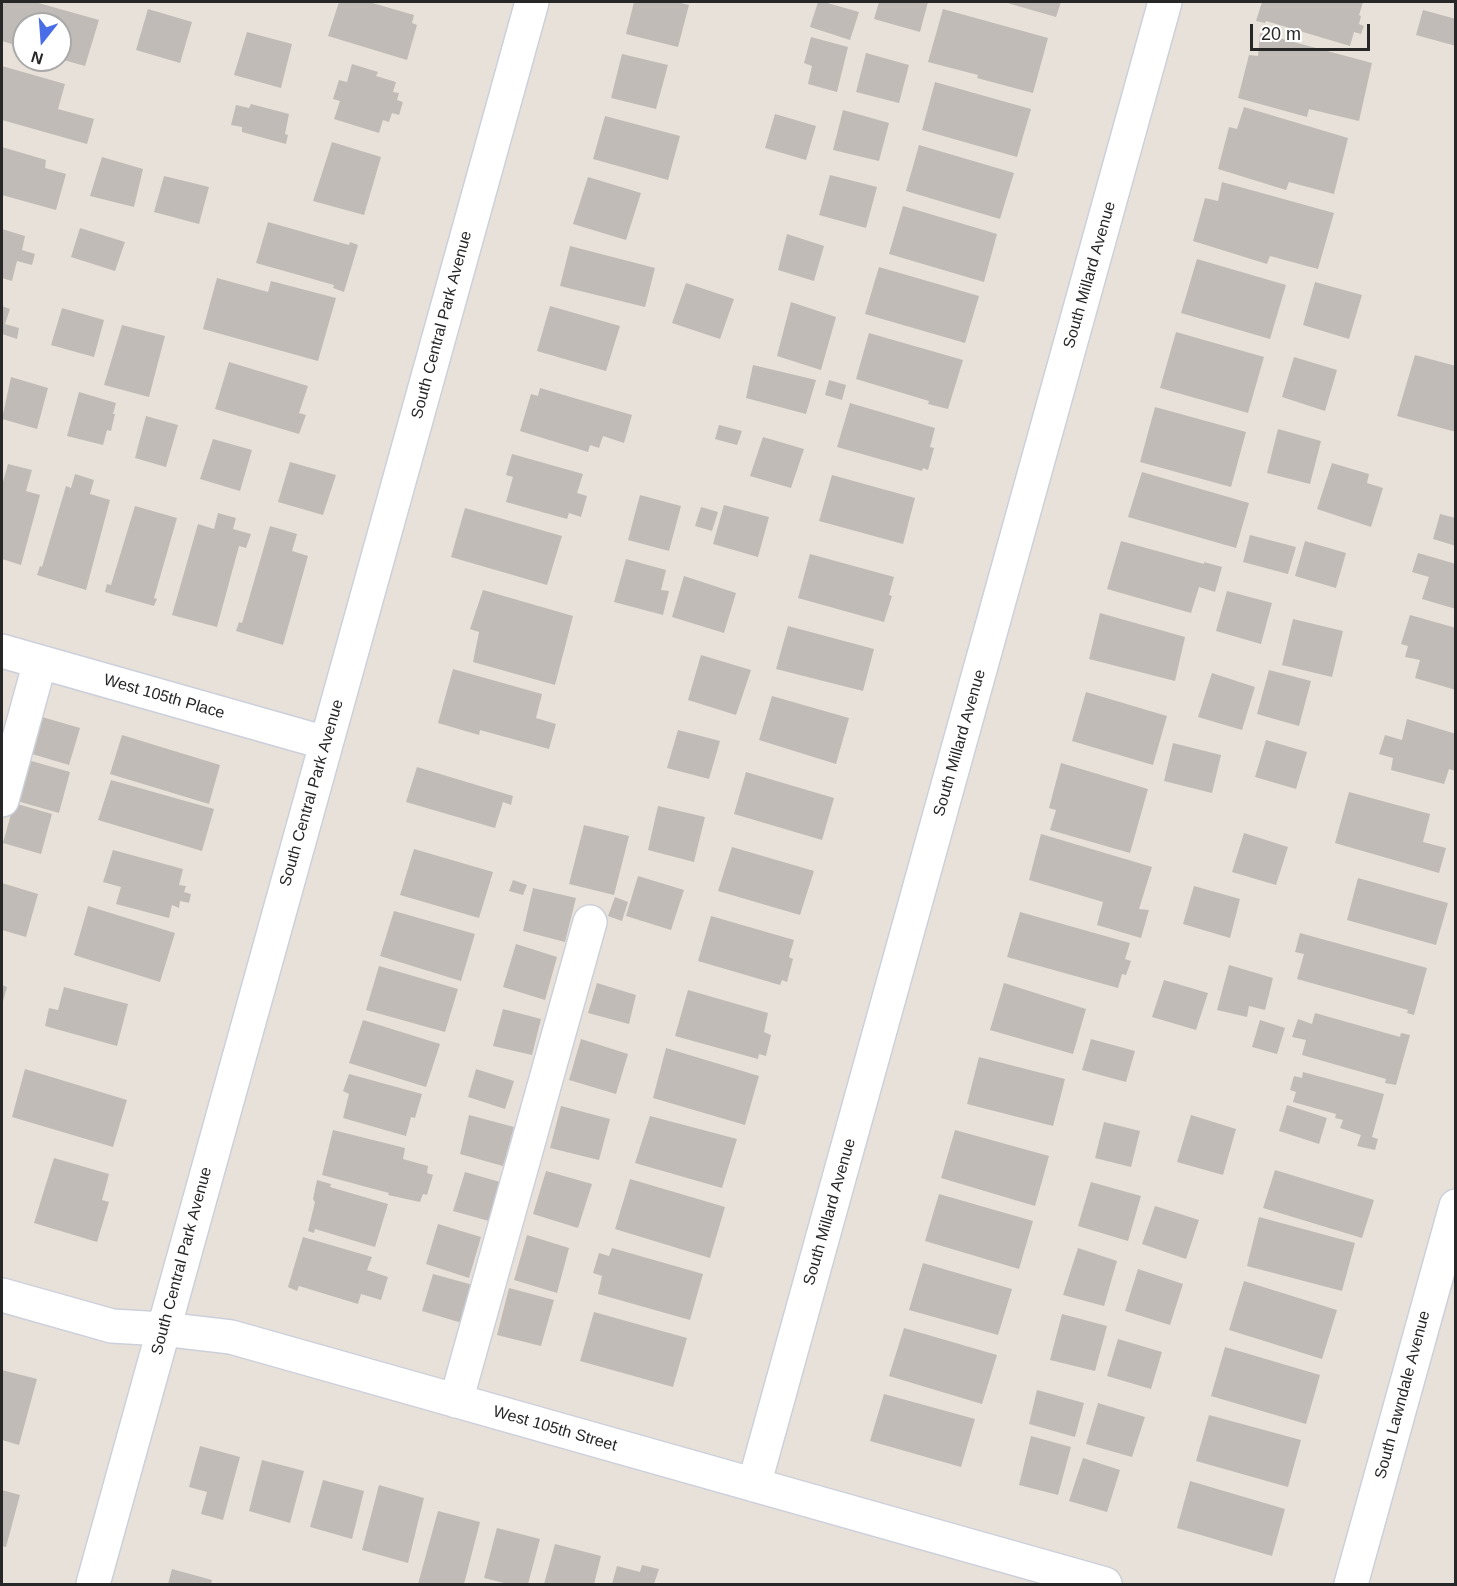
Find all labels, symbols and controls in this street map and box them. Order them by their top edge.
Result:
north arrow [12,12,72,72]
scale bar [1253,12,1373,50]
text: 20 m [1261,24,1301,44]
text: N [29,48,45,68]
street label: South Millard Avenue [1060,199,1120,351]
street label: South Central Park Avenue [408,229,476,421]
street label: South Millard Avenue [930,667,990,819]
street label: West 105th Place [101,671,227,723]
street label: South Central Park Avenue [276,697,348,889]
street label: South Millard Avenue [800,1136,860,1288]
street label: South Central Park Avenue [148,1165,216,1357]
street label: South Lawndale Avenue [1371,1309,1435,1481]
street label: West 105th Street [491,1402,619,1456]

